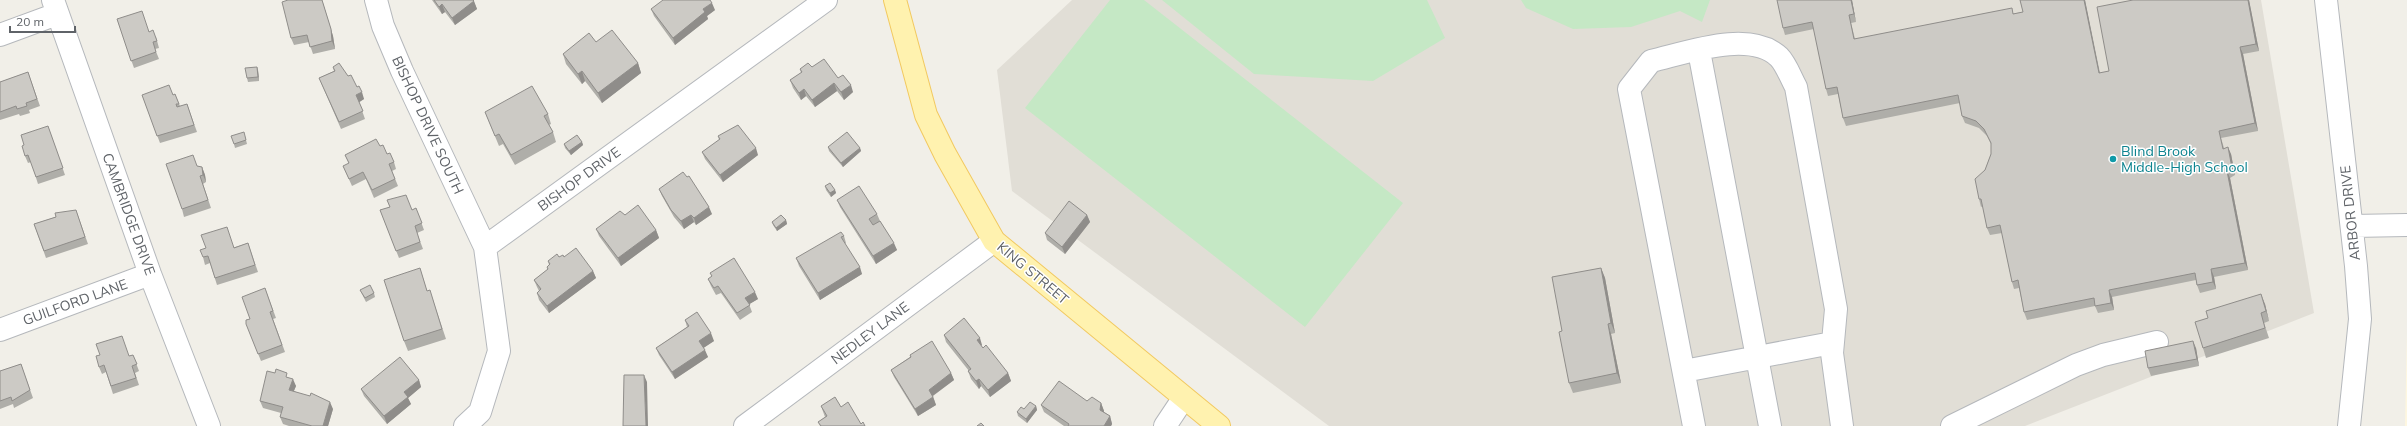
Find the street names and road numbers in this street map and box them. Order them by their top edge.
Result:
street label: BISHOP DRIVE SOUTH [388,53,468,197]
street label: BISHOP DRIVE [534,143,624,215]
street label: CAMBRIDGE DRIVE [99,150,159,278]
street label: ARBOR DRIVE [2336,165,2364,261]
street label: KING STREET [993,238,1073,309]
street label: GUILFORD LANE [20,275,130,329]
street label: NEDLEY LANE [827,298,913,368]

